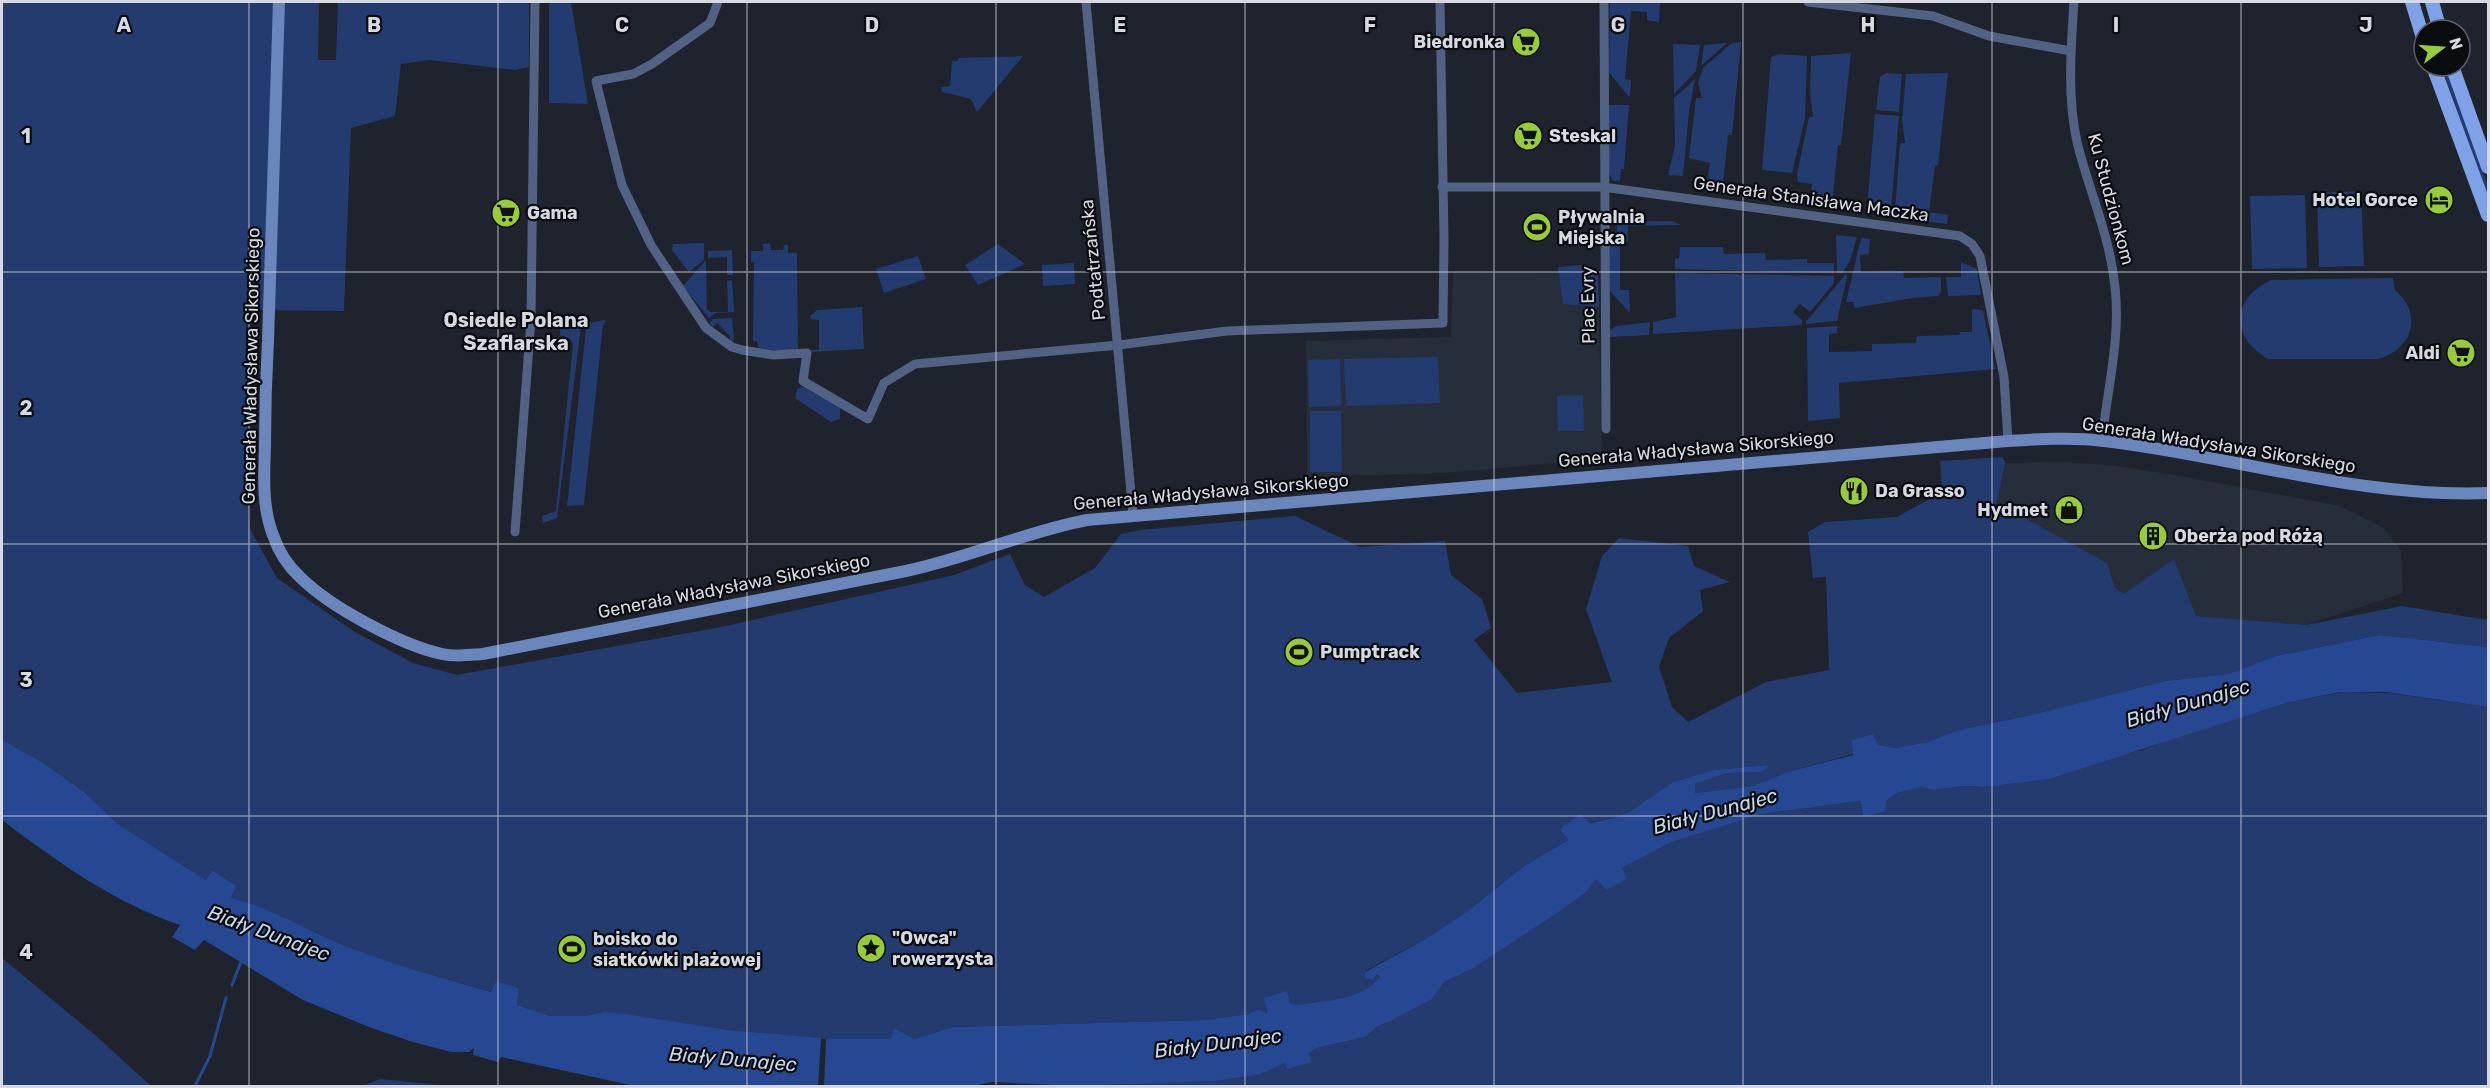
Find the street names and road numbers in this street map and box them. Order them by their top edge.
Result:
street label: Ku Studzionkom [2083,131,2139,267]
street label: Generała Stanisława Maczka [1692,172,1930,226]
street label: Podtatrzańska [1076,198,1110,322]
street label: Generała Władysława Sikorskiego [238,227,264,505]
street label: Plac Evry [1576,266,1600,344]
street label: Generała Władysława Sikorskiego [2081,412,2357,478]
street label: Generała Władysława Sikorskiego [1557,426,1835,472]
street label: Generała Władysława Sikorskiego [1072,469,1350,515]
street label: Generała Władysława Sikorskiego [596,549,872,623]

